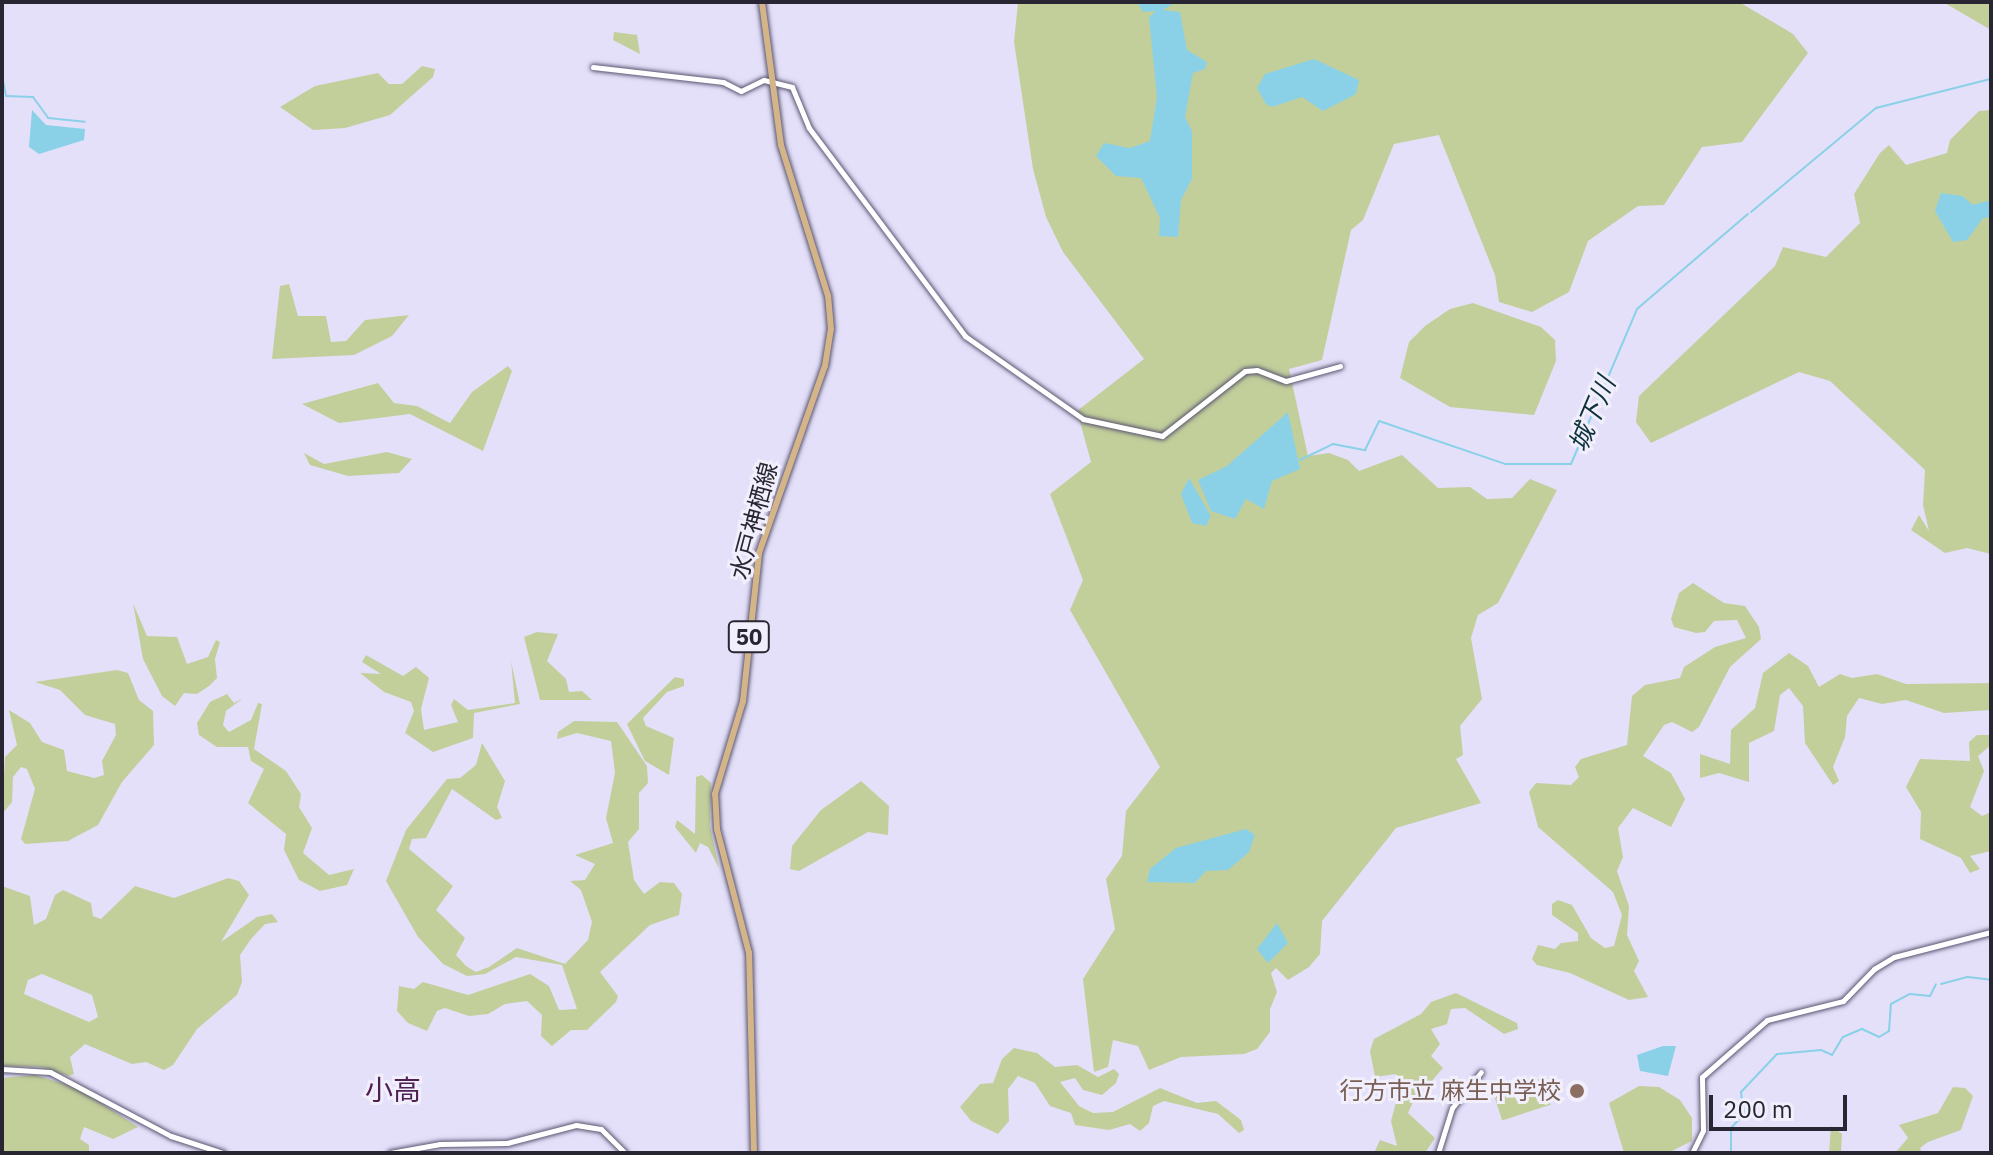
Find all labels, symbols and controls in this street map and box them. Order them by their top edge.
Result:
water label: 城下川 [1562,372,1622,456]
street label: 水戸神栖線 [725,459,783,583]
road number: 50 [727,619,771,655]
district label: 小高 [365,1073,421,1107]
place label: 行方市立 麻生中学校 [1339,1077,1561,1105]
scale bar [1713,1079,1851,1129]
marker: 行方市立 麻生中学校 [1568,1082,1586,1100]
text: 200 m [1723,1093,1793,1125]

